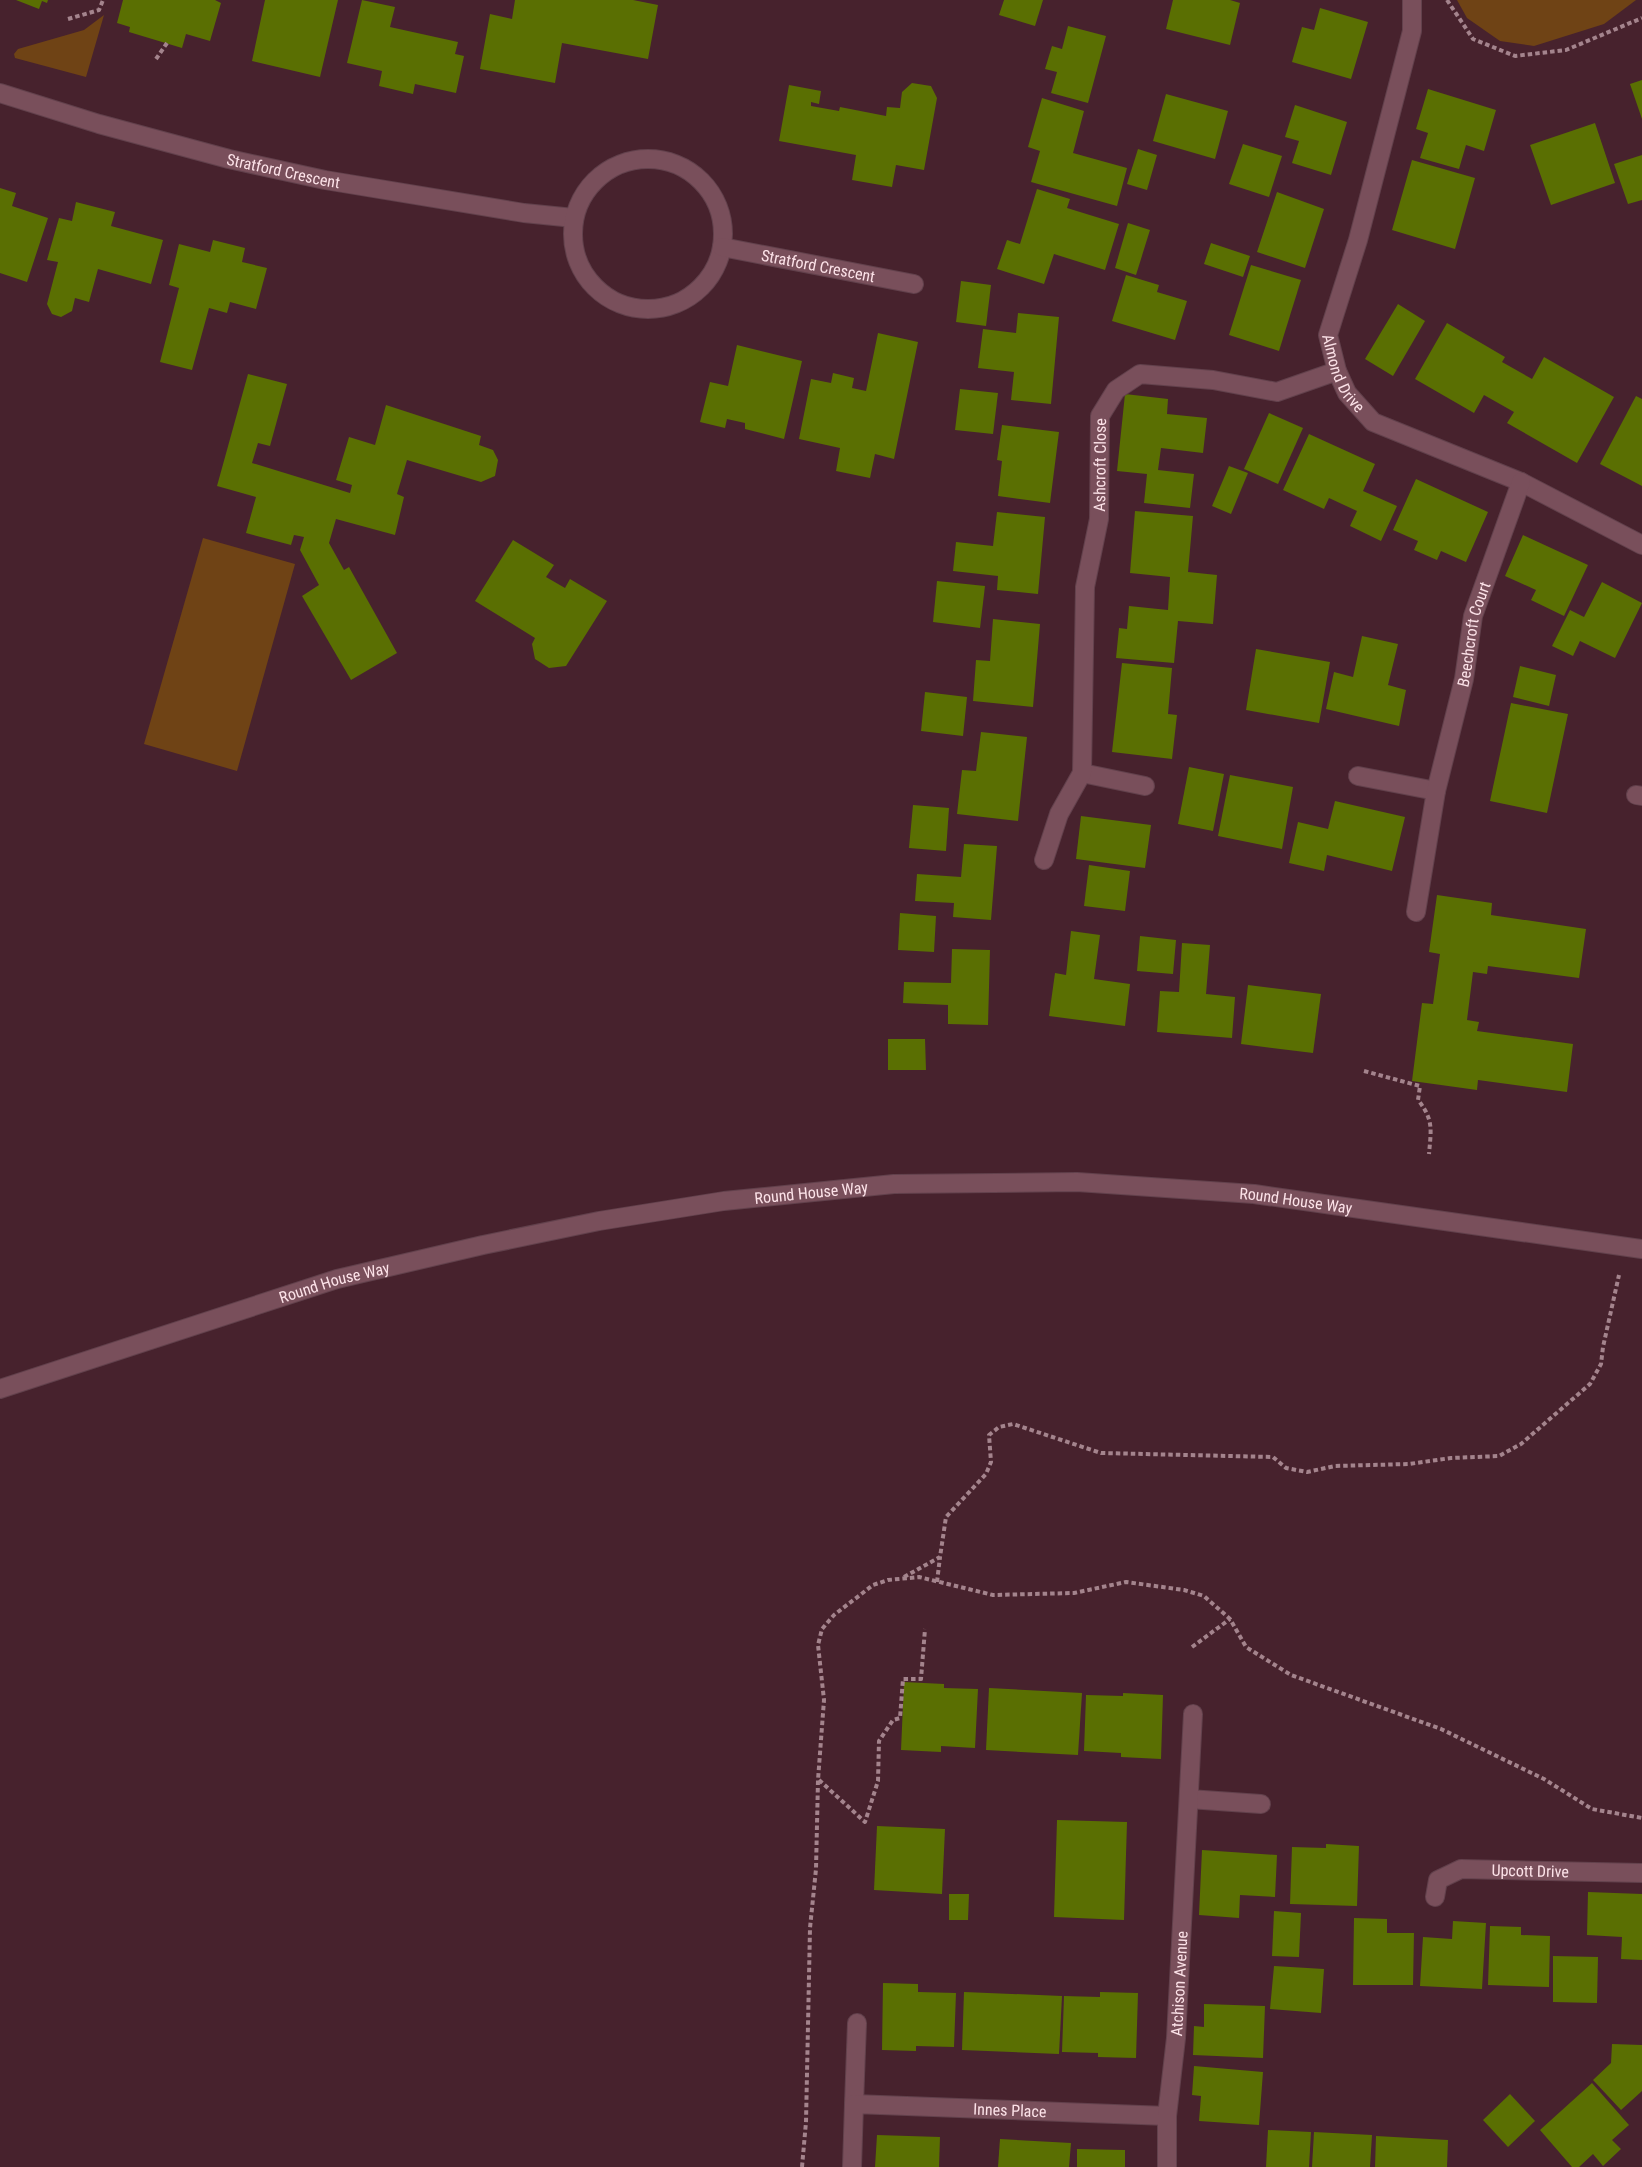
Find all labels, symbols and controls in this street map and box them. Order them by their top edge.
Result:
street label: Stratford Crescent [225,149,342,192]
street label: Stratford Crescent [760,245,877,286]
street label: Almond Drive [1319,332,1369,416]
street label: Ashcroft Close [1090,418,1109,512]
street label: Beechcroft Court [1453,579,1494,689]
street label: Round House Way [753,1177,869,1207]
street label: Round House Way [1239,1184,1354,1217]
street label: Round House Way [277,1258,392,1307]
street label: Upcott Drive [1491,1860,1569,1881]
street label: Atchison Avenue [1167,1930,1191,2037]
street label: Innes Place [973,2099,1047,2121]

